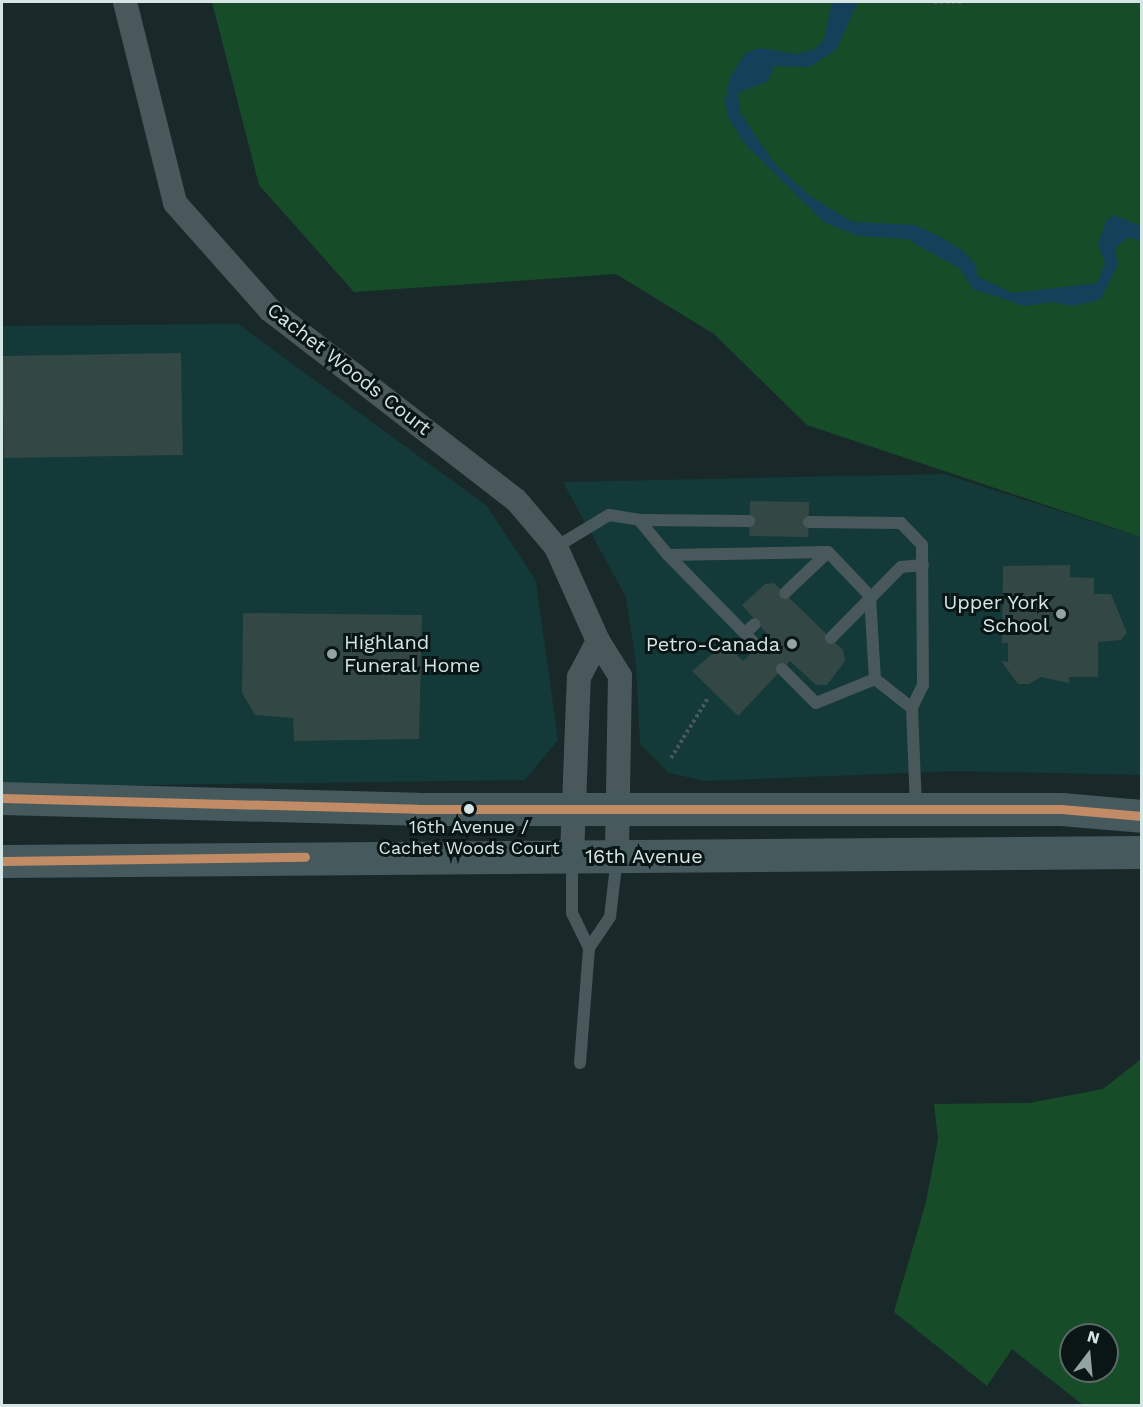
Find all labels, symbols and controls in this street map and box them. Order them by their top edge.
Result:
street label: Cachet Woods Court [262,298,436,440]
place label: Upper York School [942,590,1049,637]
marker: Upper York School [1054,607,1068,621]
place label: Highland Funeral Home [344,630,481,677]
place label: Petro-Canada [646,632,780,656]
marker: Petro-Canada [785,637,799,651]
marker: Highland Funeral Home [325,647,339,661]
marker: 16th Avenue / Cachet Woods Court [463,803,475,815]
place label: 16th Avenue / Cachet Woods Court [378,817,560,860]
street label: 16th Avenue [585,844,703,868]
north arrow [1059,1323,1119,1383]
text: N [1085,1326,1102,1348]

